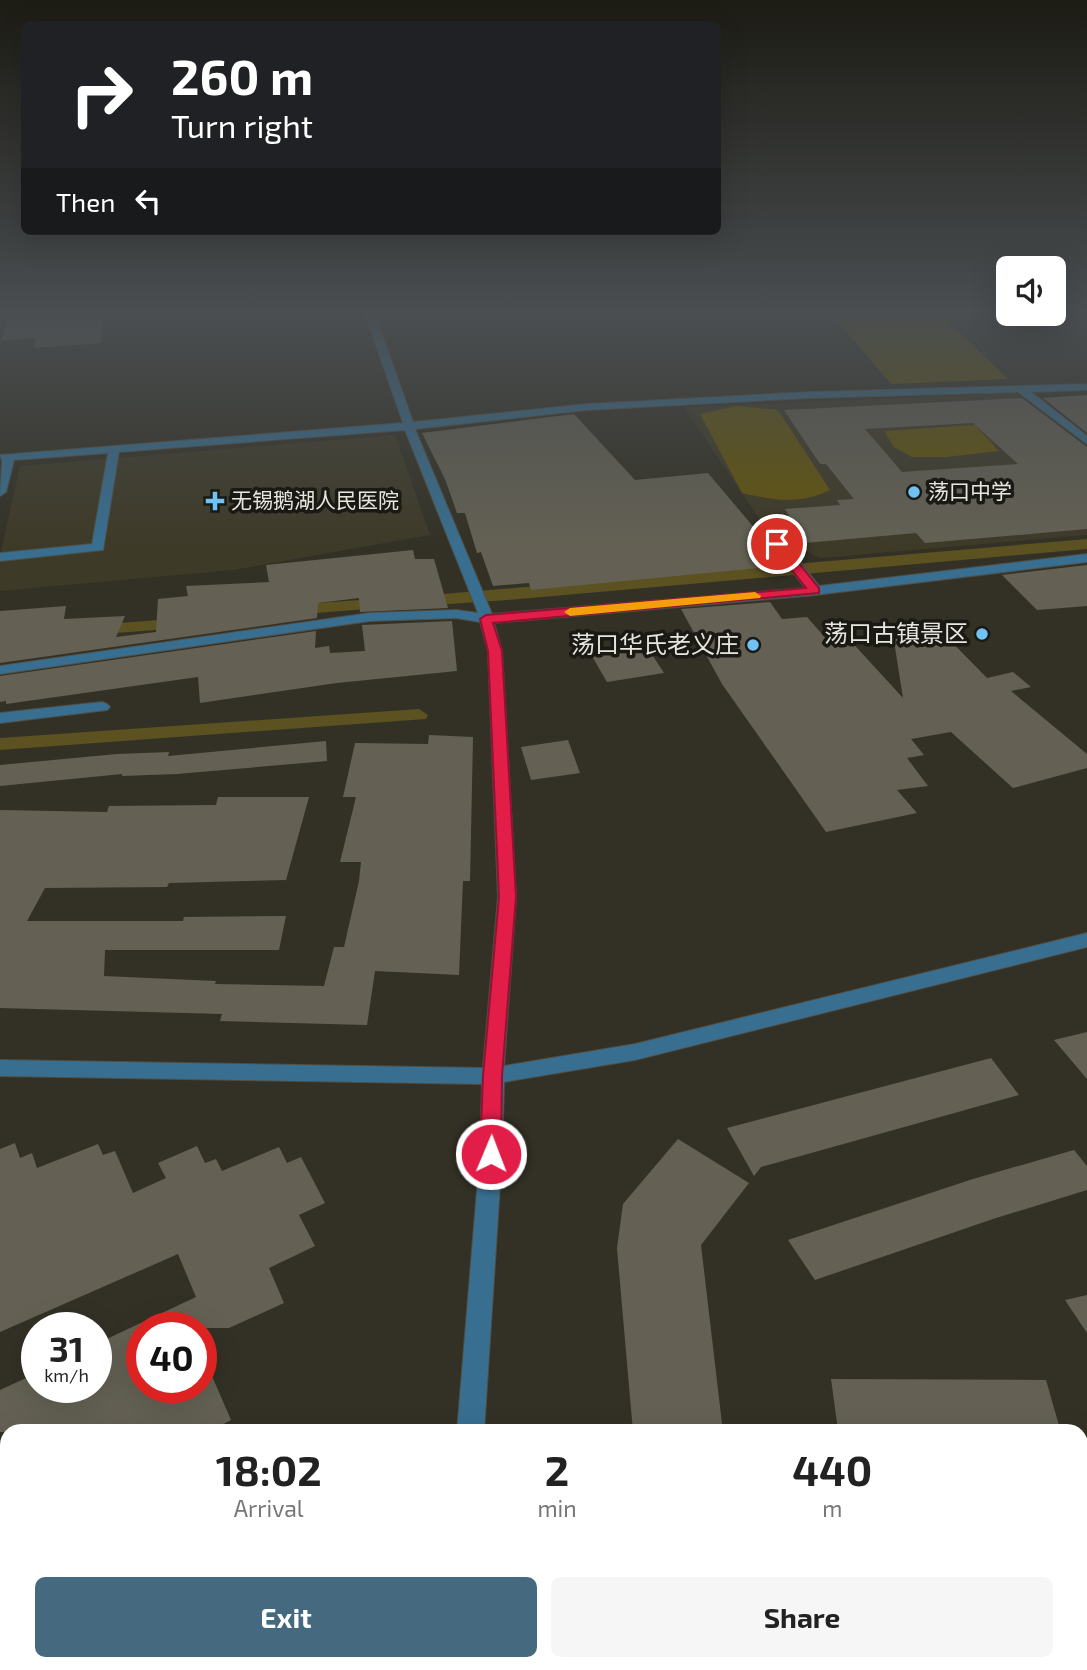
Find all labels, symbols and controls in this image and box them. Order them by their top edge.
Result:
text: 260 m [171,46,313,105]
icon: right [56,49,147,140]
text: Turn right [171,106,313,144]
icon: left [129,182,167,220]
text: Then [56,186,115,217]
map controls [996,256,1066,326]
button: sound [996,256,1066,326]
place label: 荡口中学 [928,478,1012,503]
marker: 荡口中学 [906,484,922,500]
place label: 无锡鹅湖人民医院 [231,487,399,512]
marker: 无锡鹅湖人民医院 [205,491,225,511]
pin [747,514,807,574]
icon: arrive [758,525,796,563]
place label: 荡口古镇景区 [824,618,968,647]
marker: 荡口古镇景区 [974,626,990,642]
place label: 荡口华氏老义庄 [571,629,739,658]
marker: 荡口华氏老义庄 [745,637,761,653]
position arrow [454,1117,528,1191]
speed limit sign: 40 [126,1312,217,1403]
text: 31 [49,1327,84,1369]
text: km/h [44,1364,89,1386]
text: 18:02 [216,1444,322,1494]
text: 2 [545,1444,569,1494]
text: 440 [792,1444,872,1494]
text: Arrival [234,1494,304,1522]
text: min [537,1494,577,1522]
text: m [822,1494,842,1522]
button: Exit [35,1577,537,1657]
button: Share [551,1577,1053,1657]

